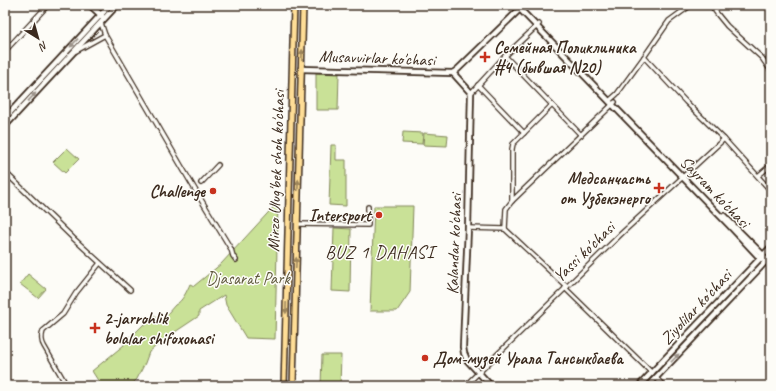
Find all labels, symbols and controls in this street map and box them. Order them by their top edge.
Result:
north arrow [18,18,58,58]
place label: Семейная Поликлиника #4 (бывшая N20) [494,37,637,78]
text: N [35,38,51,55]
one-way arrow [70,39,79,48]
street label: Musavvirlar ko'chasi [318,45,437,71]
one-way arrow [298,49,305,61]
marker: Семейная Поликлиника #4 (бывшая N20) [479,51,491,63]
street label: Mirzo Ulug'bek shoh ko'chasi [263,88,289,252]
one-way arrow [27,92,36,103]
street label: Sayram ko'chasi [676,152,756,234]
place label: Медсанчасть от Узбекэнерго [560,168,652,210]
one-way arrow [295,178,301,191]
place label: Challenge [150,181,206,202]
marker: Медсанчасть от Узбекэнерго [653,182,665,194]
marker: Challenge [208,186,218,196]
street label: Kalandar ko'chasi [442,191,466,295]
place label: Intersport [309,205,373,226]
marker: Intersport [374,210,384,220]
street label: Yassi ko'chasi [549,216,621,287]
district label: BUZ 1 DAHASI [325,241,438,263]
one-way arrow [293,256,299,269]
street label: Ziyolilar ko'chasi [656,264,737,349]
park label: Djasarat Park [206,268,291,289]
one-way arrow [283,302,289,315]
place label: 2-jarrohlik bolalar shifoxonasi [104,308,216,349]
marker: 2-jarrohlik bolalar shifoxonasi [89,322,101,334]
place label: Дом-музей Урала Тансыкбаева [433,348,624,370]
marker: Дом-музей Урала Тансыкбаева [420,353,430,363]
one-way arrow [670,353,680,363]

